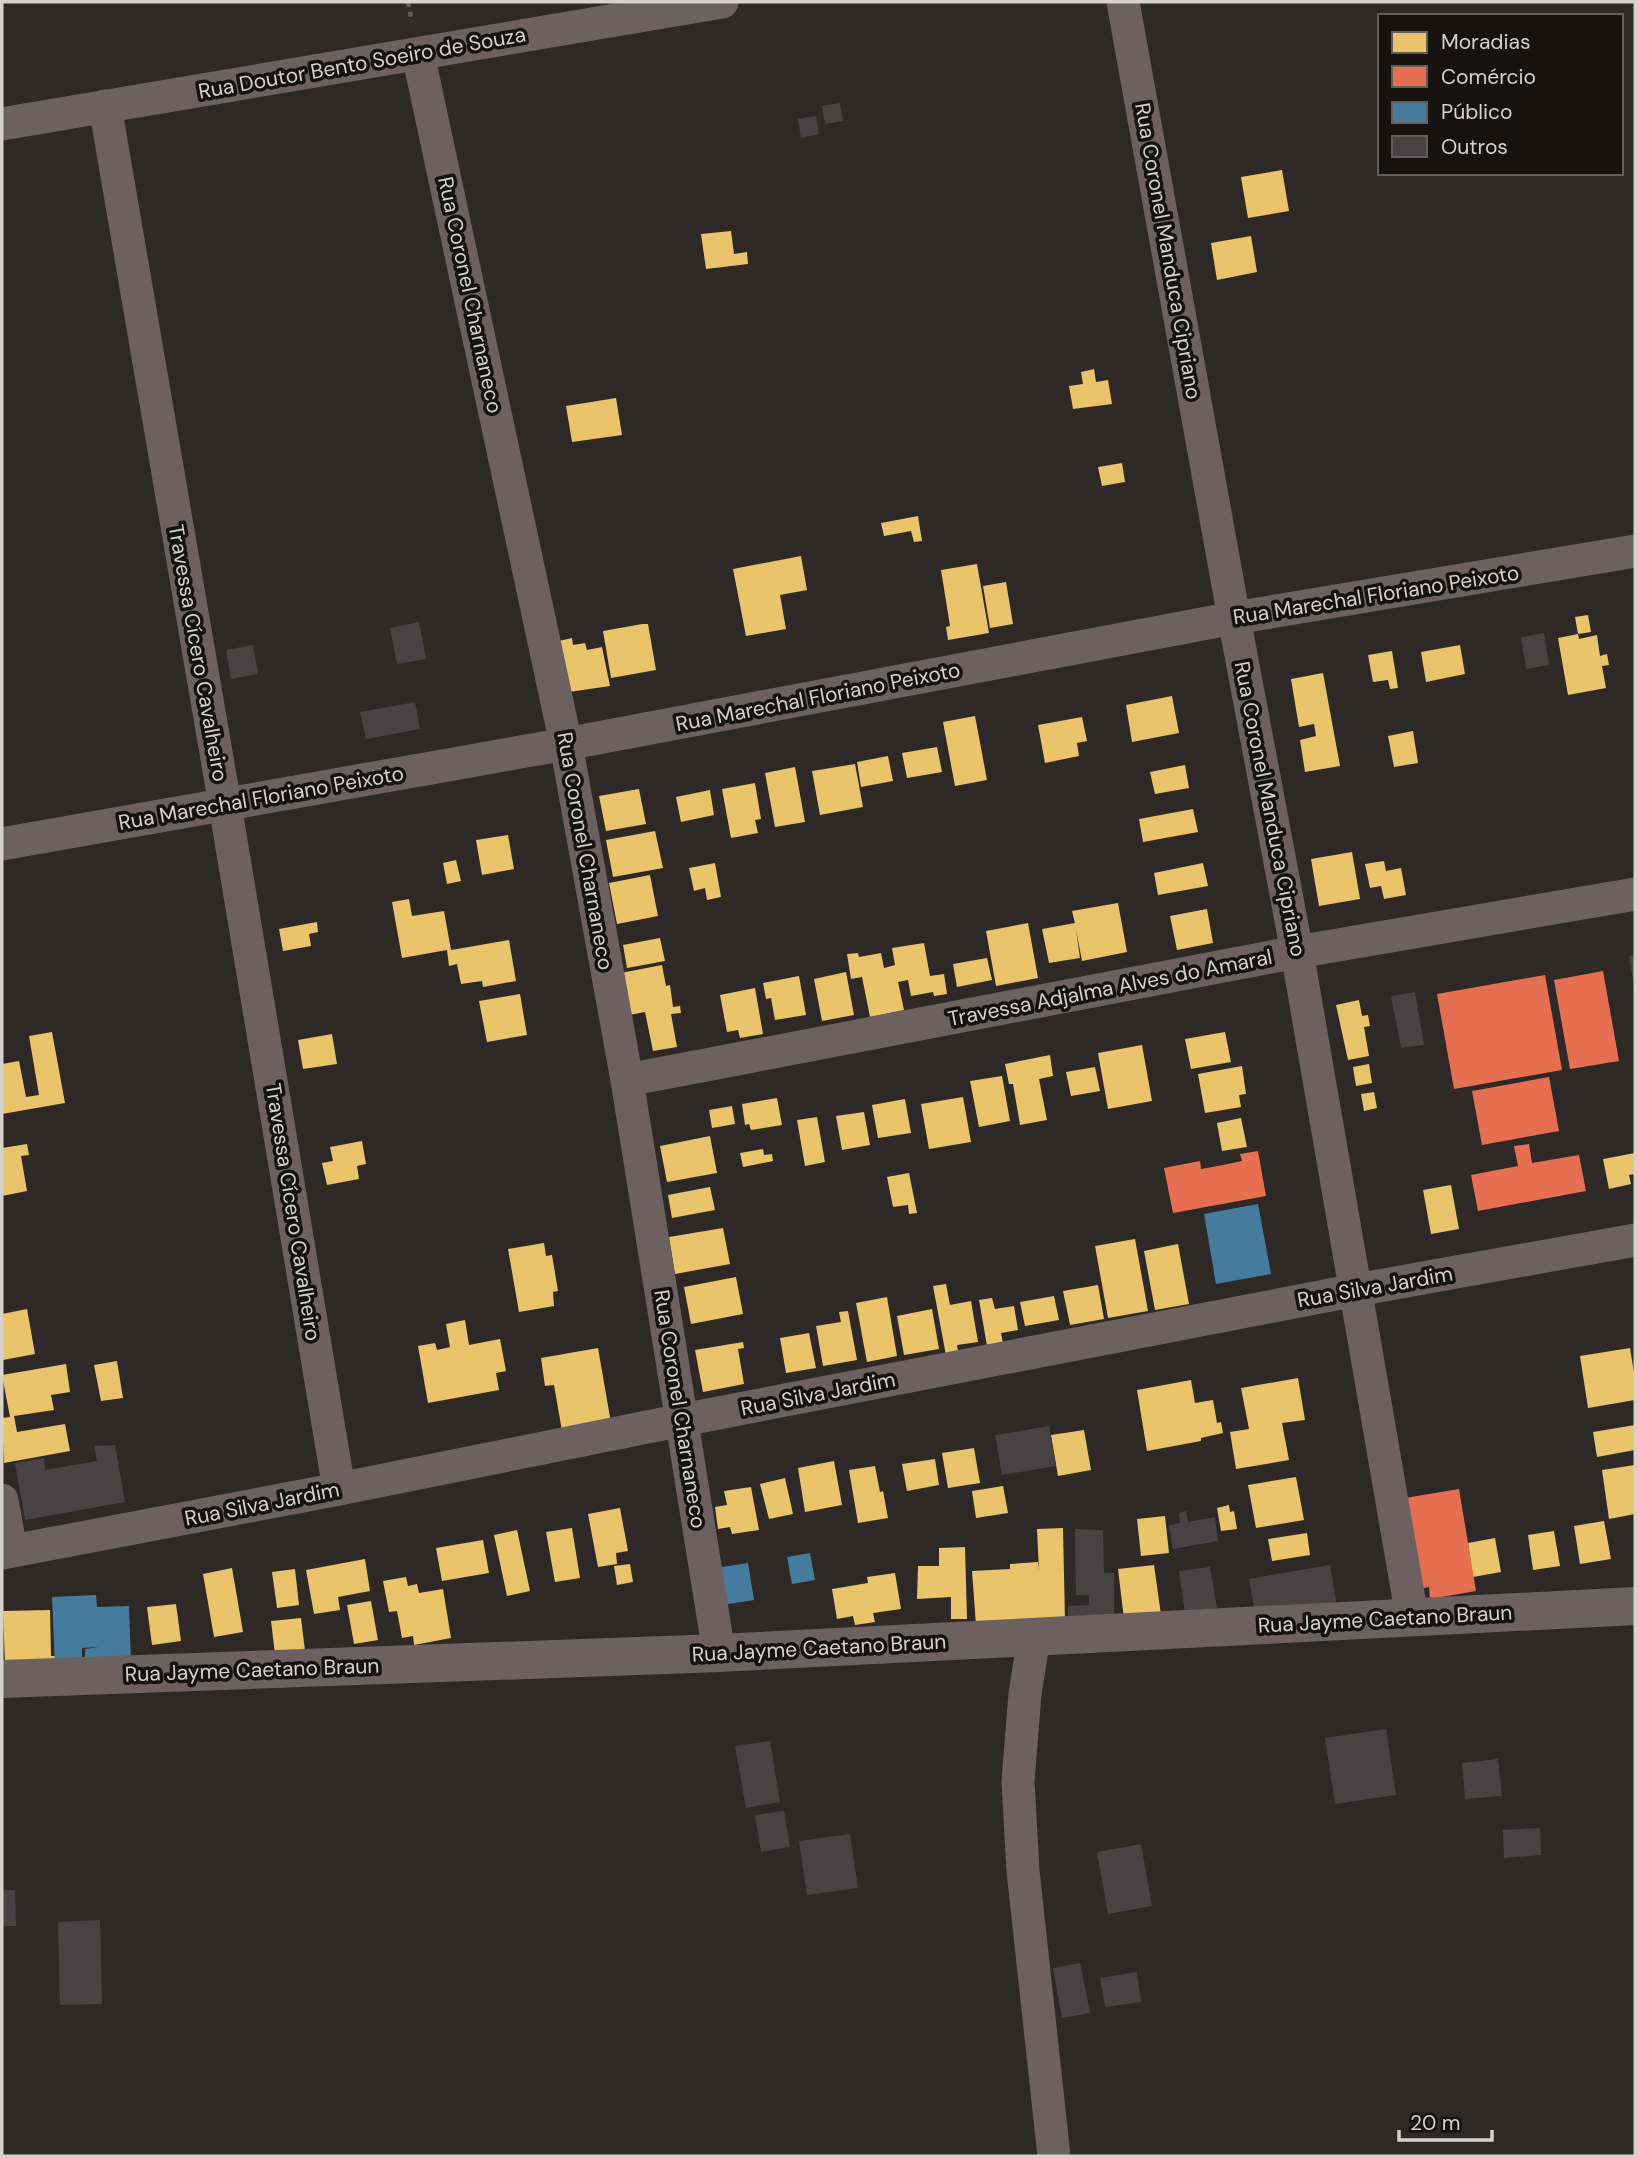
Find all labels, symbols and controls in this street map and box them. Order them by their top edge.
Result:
legend [1378,14,1623,175]
street label: Rua Doutor Bento Soeiro de Souza [196,20,528,106]
text: Moradias [1441,28,1530,56]
text: Comércio [1441,63,1536,91]
text: Público [1441,98,1513,126]
street label: Rua Coronel Manduca Cipriano [1128,101,1208,401]
text: Outros [1441,133,1508,161]
street label: Rua Coronel Charnaneco [431,174,509,416]
street label: Travessa Cícero Cavalheiro [162,522,234,784]
street label: Rua Marechal Floriano Peixoto [1231,559,1521,631]
street label: Rua Marechal Floriano Peixoto [673,656,963,738]
street label: Rua Coronel Manduca Cipriano [1228,659,1312,959]
street label: Rua Coronel Charnaneco [550,730,620,972]
street label: Rua Marechal Floriano Peixoto [116,759,406,837]
street label: Travessa Adjalma Alves do Amaral [945,943,1275,1033]
street label: Travessa Cícero Cavalheiro [259,1081,327,1343]
street label: Rua Silva Jardim [1295,1260,1455,1314]
street label: Rua Coronel Charnaneco [647,1288,713,1530]
street label: Rua Silva Jardim [738,1365,898,1423]
street label: Rua Silva Jardim [182,1475,342,1533]
street label: Rua Jayme Caetano Braun [1257,1598,1513,1640]
street label: Rua Jayme Caetano Braun [691,1627,947,1669]
street label: Rua Jayme Caetano Braun [124,1652,380,1688]
scale bar [1399,2098,1492,2142]
text: 20 m [1410,2109,1461,2137]

